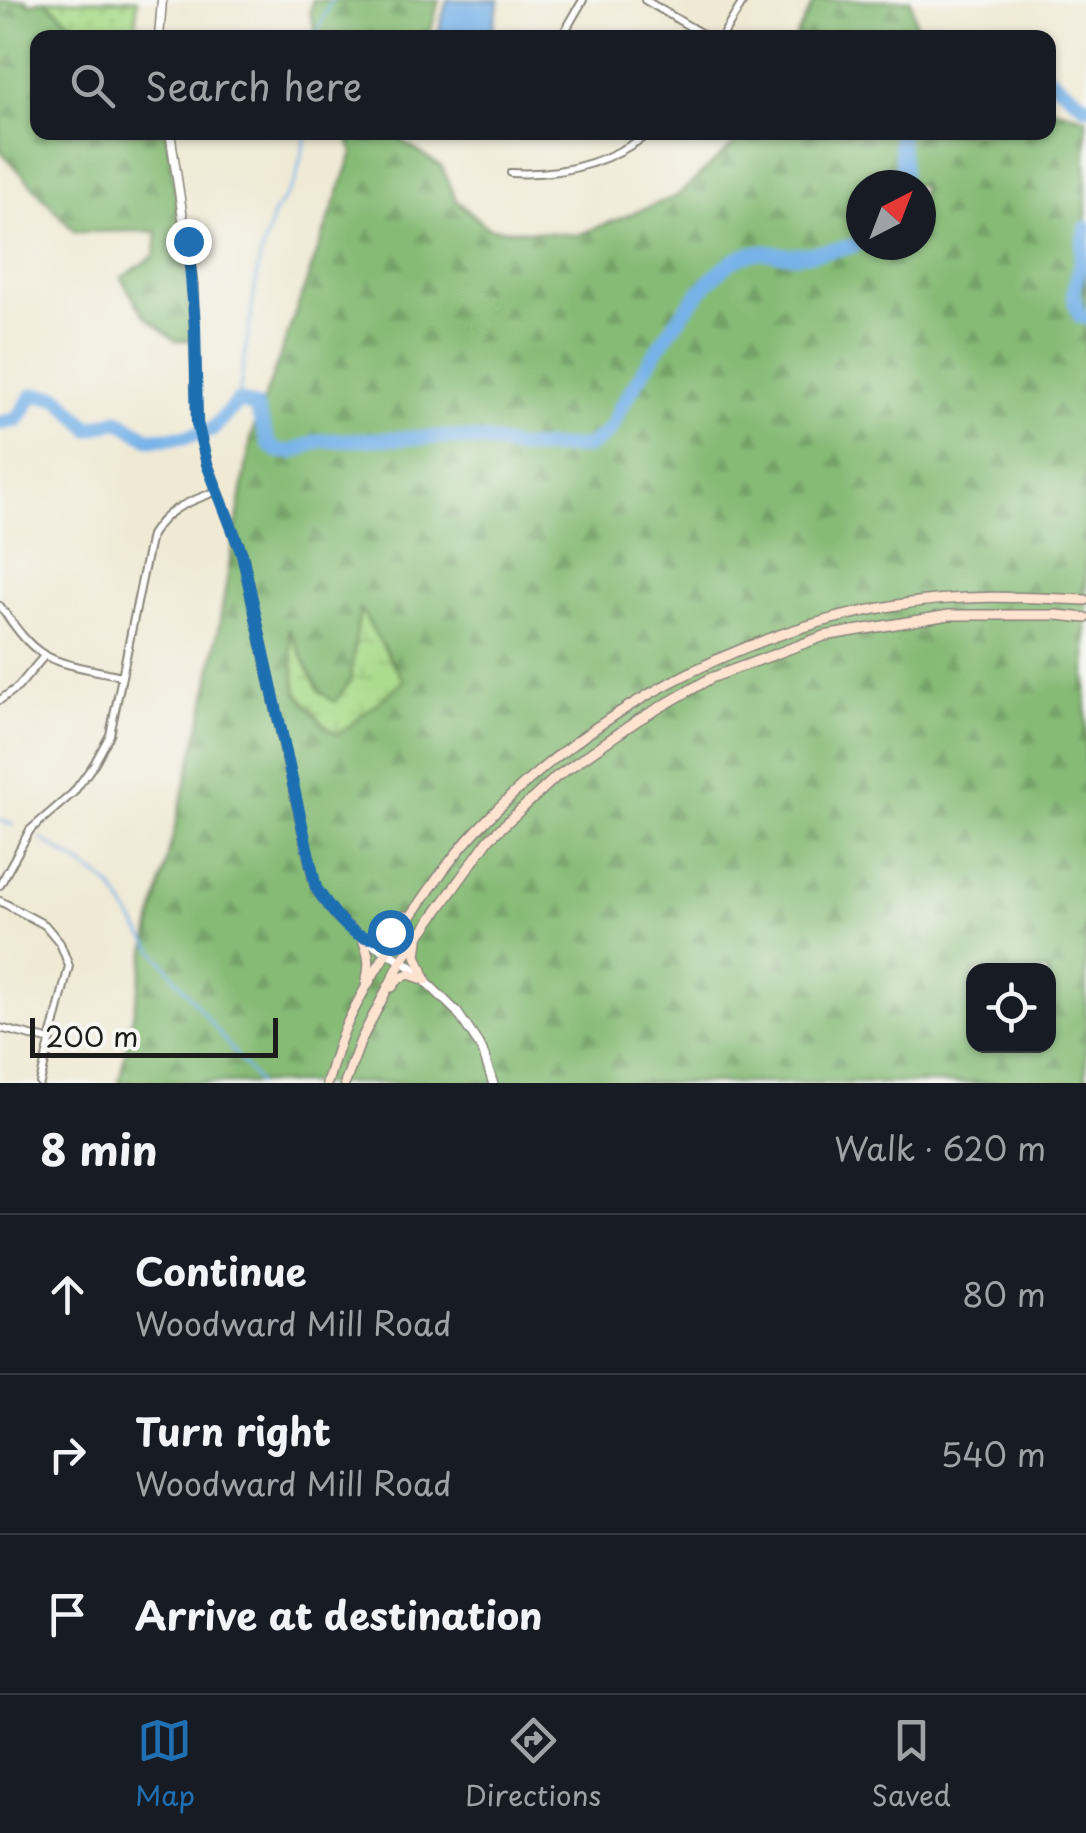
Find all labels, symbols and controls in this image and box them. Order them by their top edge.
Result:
search box [30,30,1056,140]
text: Search here [145,57,362,114]
icon: search [65,58,120,113]
north arrow [846,170,936,260]
route end [166,219,212,265]
route start [368,910,414,956]
map controls [966,963,1056,1053]
button: locate [966,963,1056,1053]
scale bar [30,1013,278,1058]
text: 200 m [45,1014,138,1057]
text: 8 min [40,1117,158,1180]
text: Walk · 620 m [834,1124,1046,1172]
text: Continue [135,1242,306,1299]
icon: ahead [40,1267,95,1322]
text: 80 m [962,1270,1046,1318]
text: Woodward Mill Road [135,1299,452,1347]
text: Turn right [135,1402,331,1459]
icon: right [40,1427,95,1482]
text: 540 m [941,1430,1046,1478]
text: Woodward Mill Road [135,1459,452,1507]
text: Arrive at destination [135,1586,543,1643]
icon: arrive [40,1587,95,1642]
tab: Map [135,1713,195,1816]
tab: Directions [465,1713,601,1816]
tab: Saved [871,1713,951,1816]

